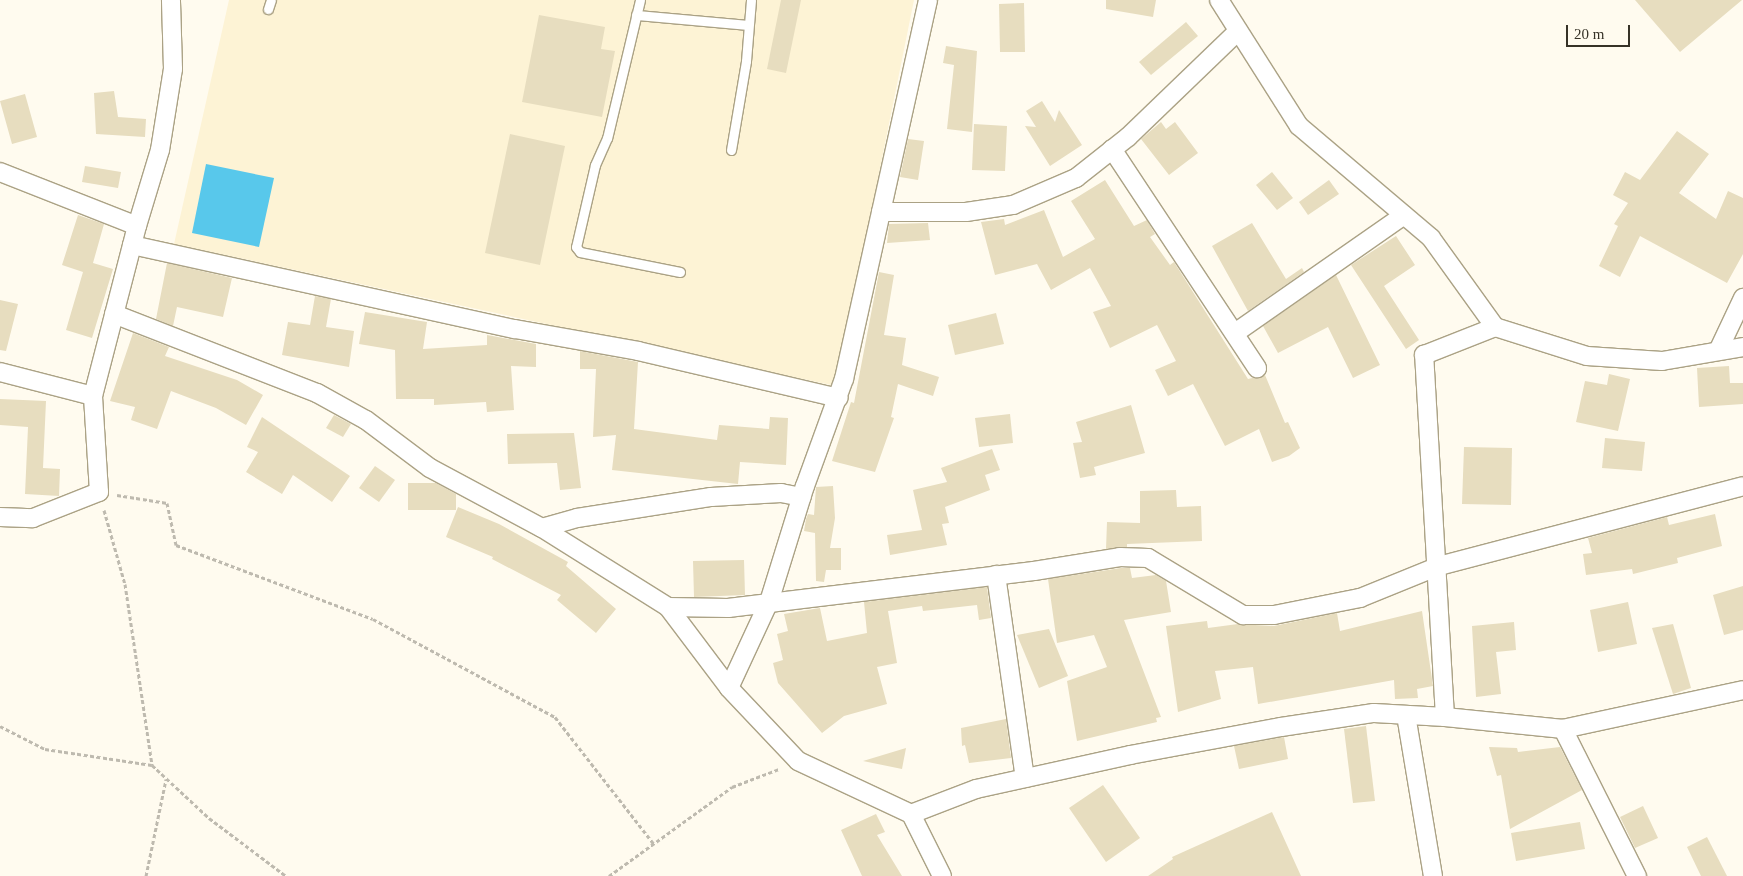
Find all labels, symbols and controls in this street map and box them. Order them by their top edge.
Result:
scale bar [1568,15,1632,47]
text: 20 m [1574,26,1604,42]

